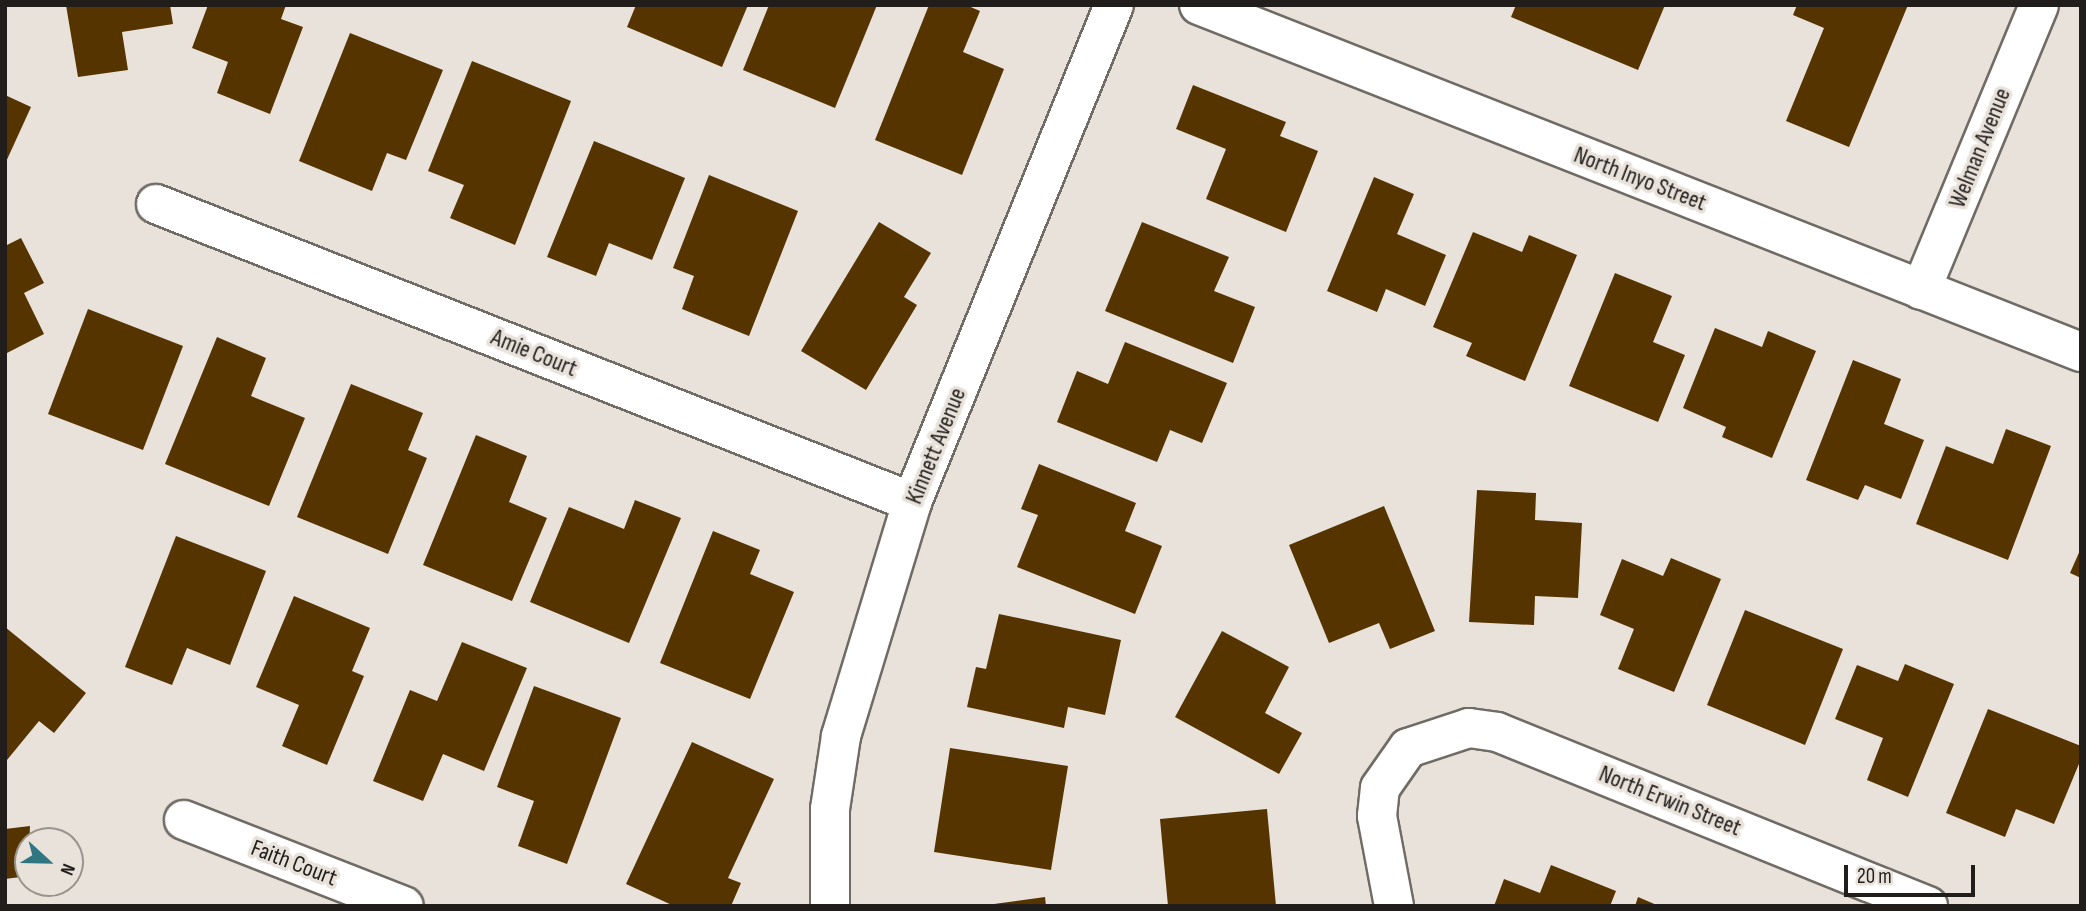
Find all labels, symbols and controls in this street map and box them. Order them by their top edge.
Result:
street label: Welman Avenue [1943,84,2017,212]
street label: North Inyo Street [1570,141,1710,217]
street label: Amie Court [487,323,581,383]
street label: Kinnett Avenue [900,384,972,508]
street label: North Erwin Street [1595,759,1745,843]
north arrow [14,827,84,897]
street label: Faith Court [247,833,341,893]
scale bar [1848,852,1979,896]
text: N [55,860,80,878]
text: 20 m [1857,864,1892,889]

